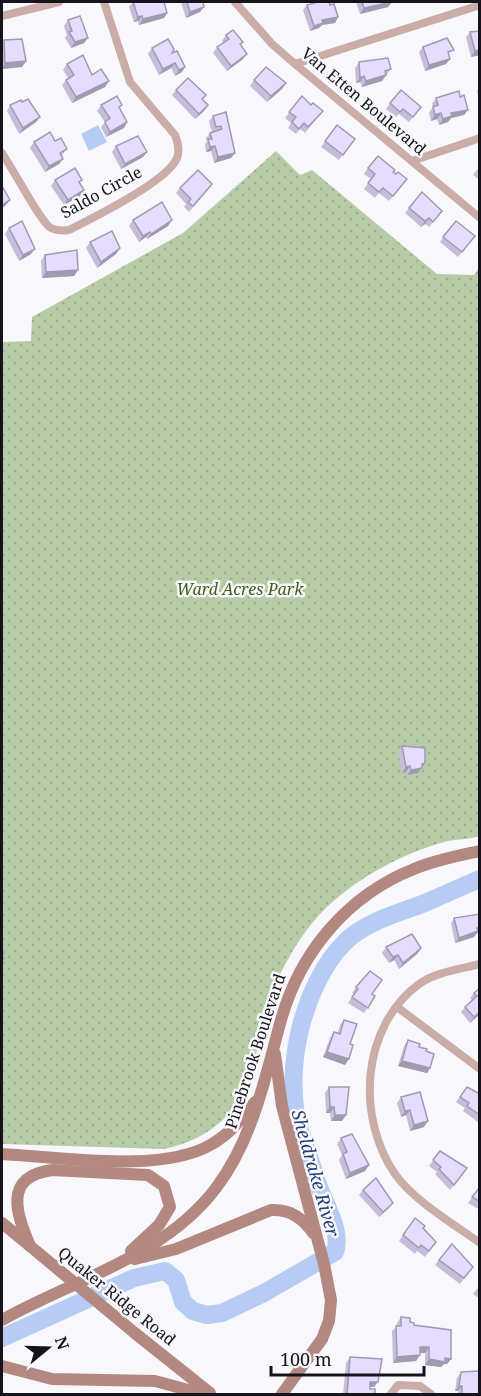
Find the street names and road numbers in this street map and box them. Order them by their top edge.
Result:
street label: Van Etten Boulevard [297,42,431,160]
street label: Saldo Circle [56,161,146,223]
street label: Pinebrook Boulevard [220,970,291,1131]
street label: Quaker Ridge Road [53,1242,181,1350]

